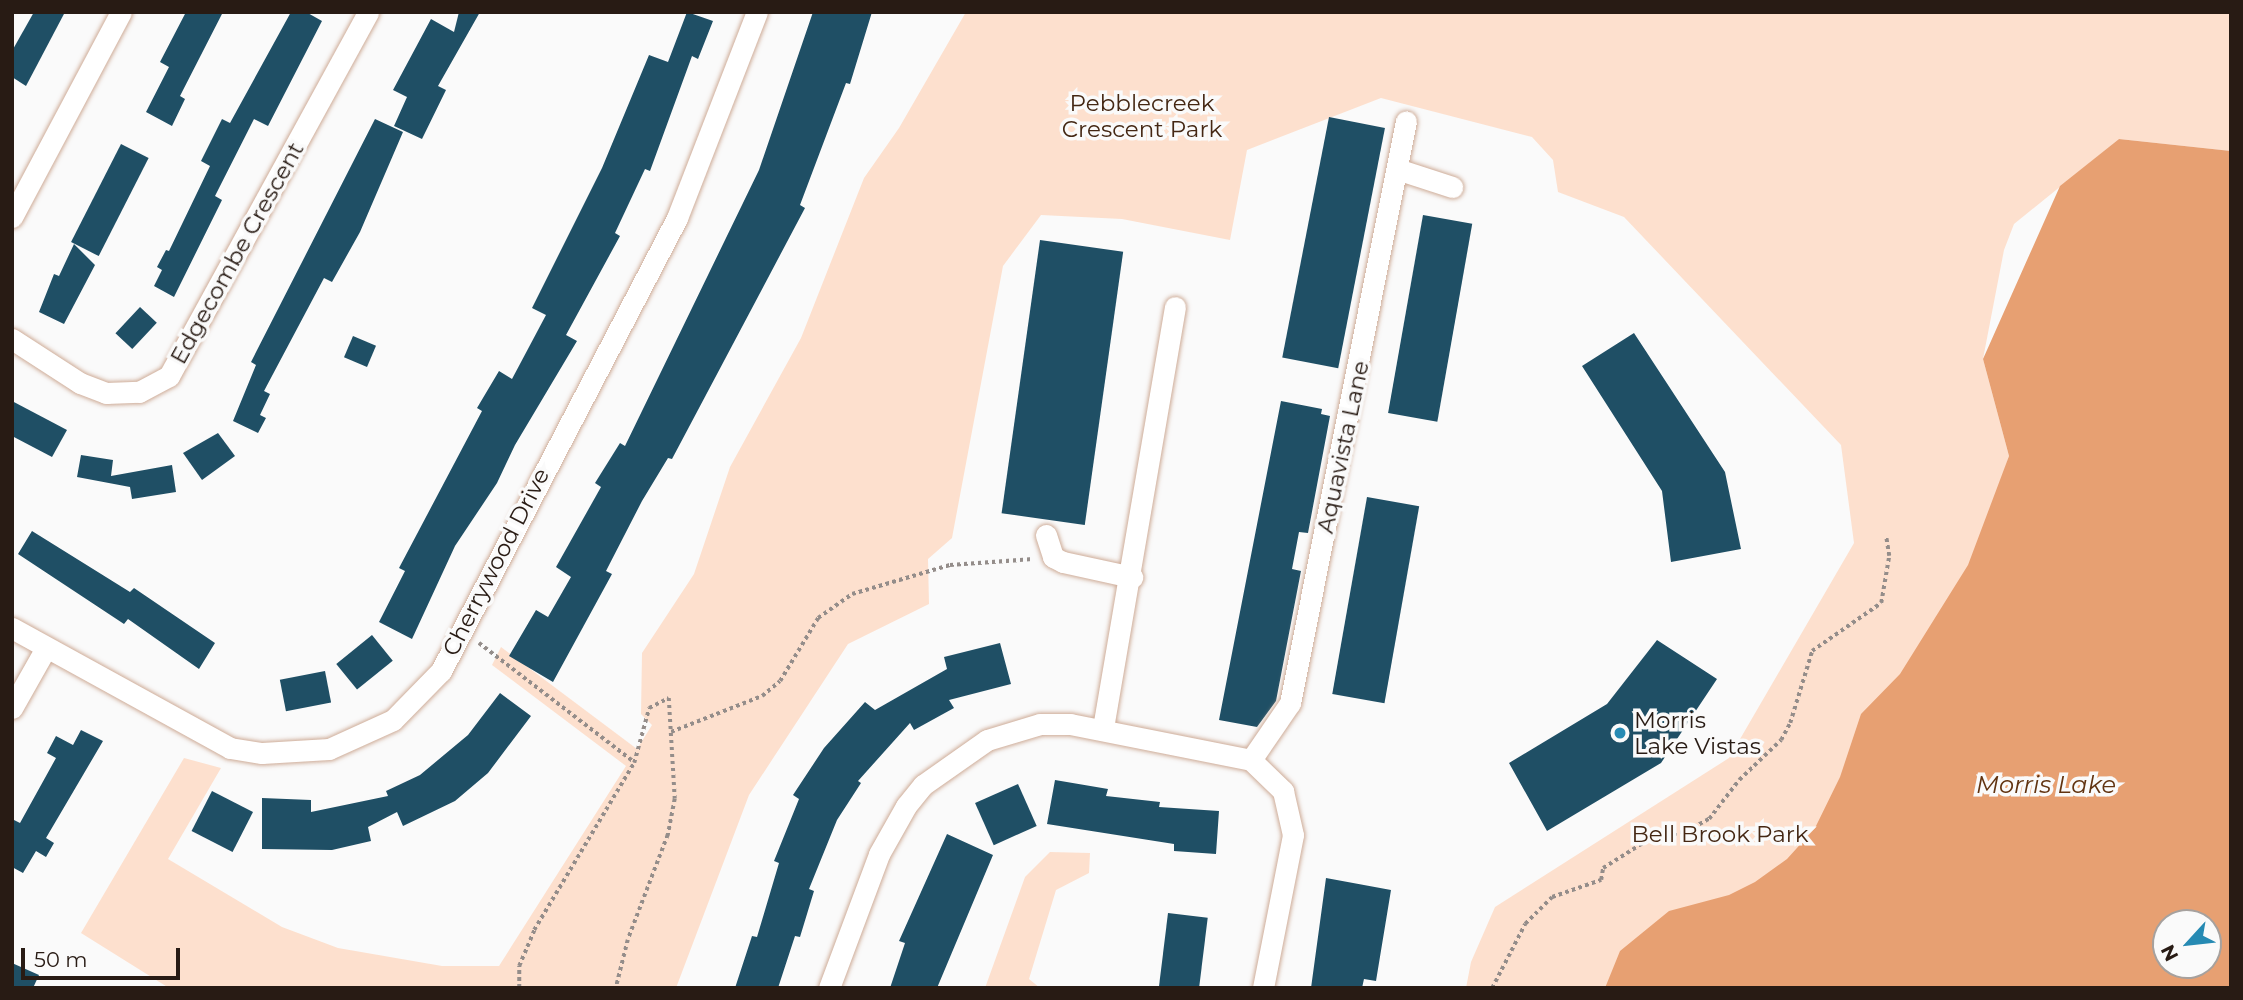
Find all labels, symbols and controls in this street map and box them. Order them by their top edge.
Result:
park label: Pebblecreek Crescent Park [1062,89,1222,143]
street label: Edgecombe Crescent [164,137,310,369]
street label: Aquavista Lane [1311,358,1375,536]
street label: Cherrywood Drive [437,464,555,660]
place label: Morris Lake Vistas [1634,706,1761,760]
marker: Morris Lake Vistas [1612,725,1628,741]
water label: Morris Lake [1976,771,2116,799]
park label: Bell Brook Park [1631,820,1809,848]
north arrow [2152,909,2222,979]
scale bar [24,934,184,978]
text: N [2156,941,2183,965]
text: 50 m [34,947,88,972]

